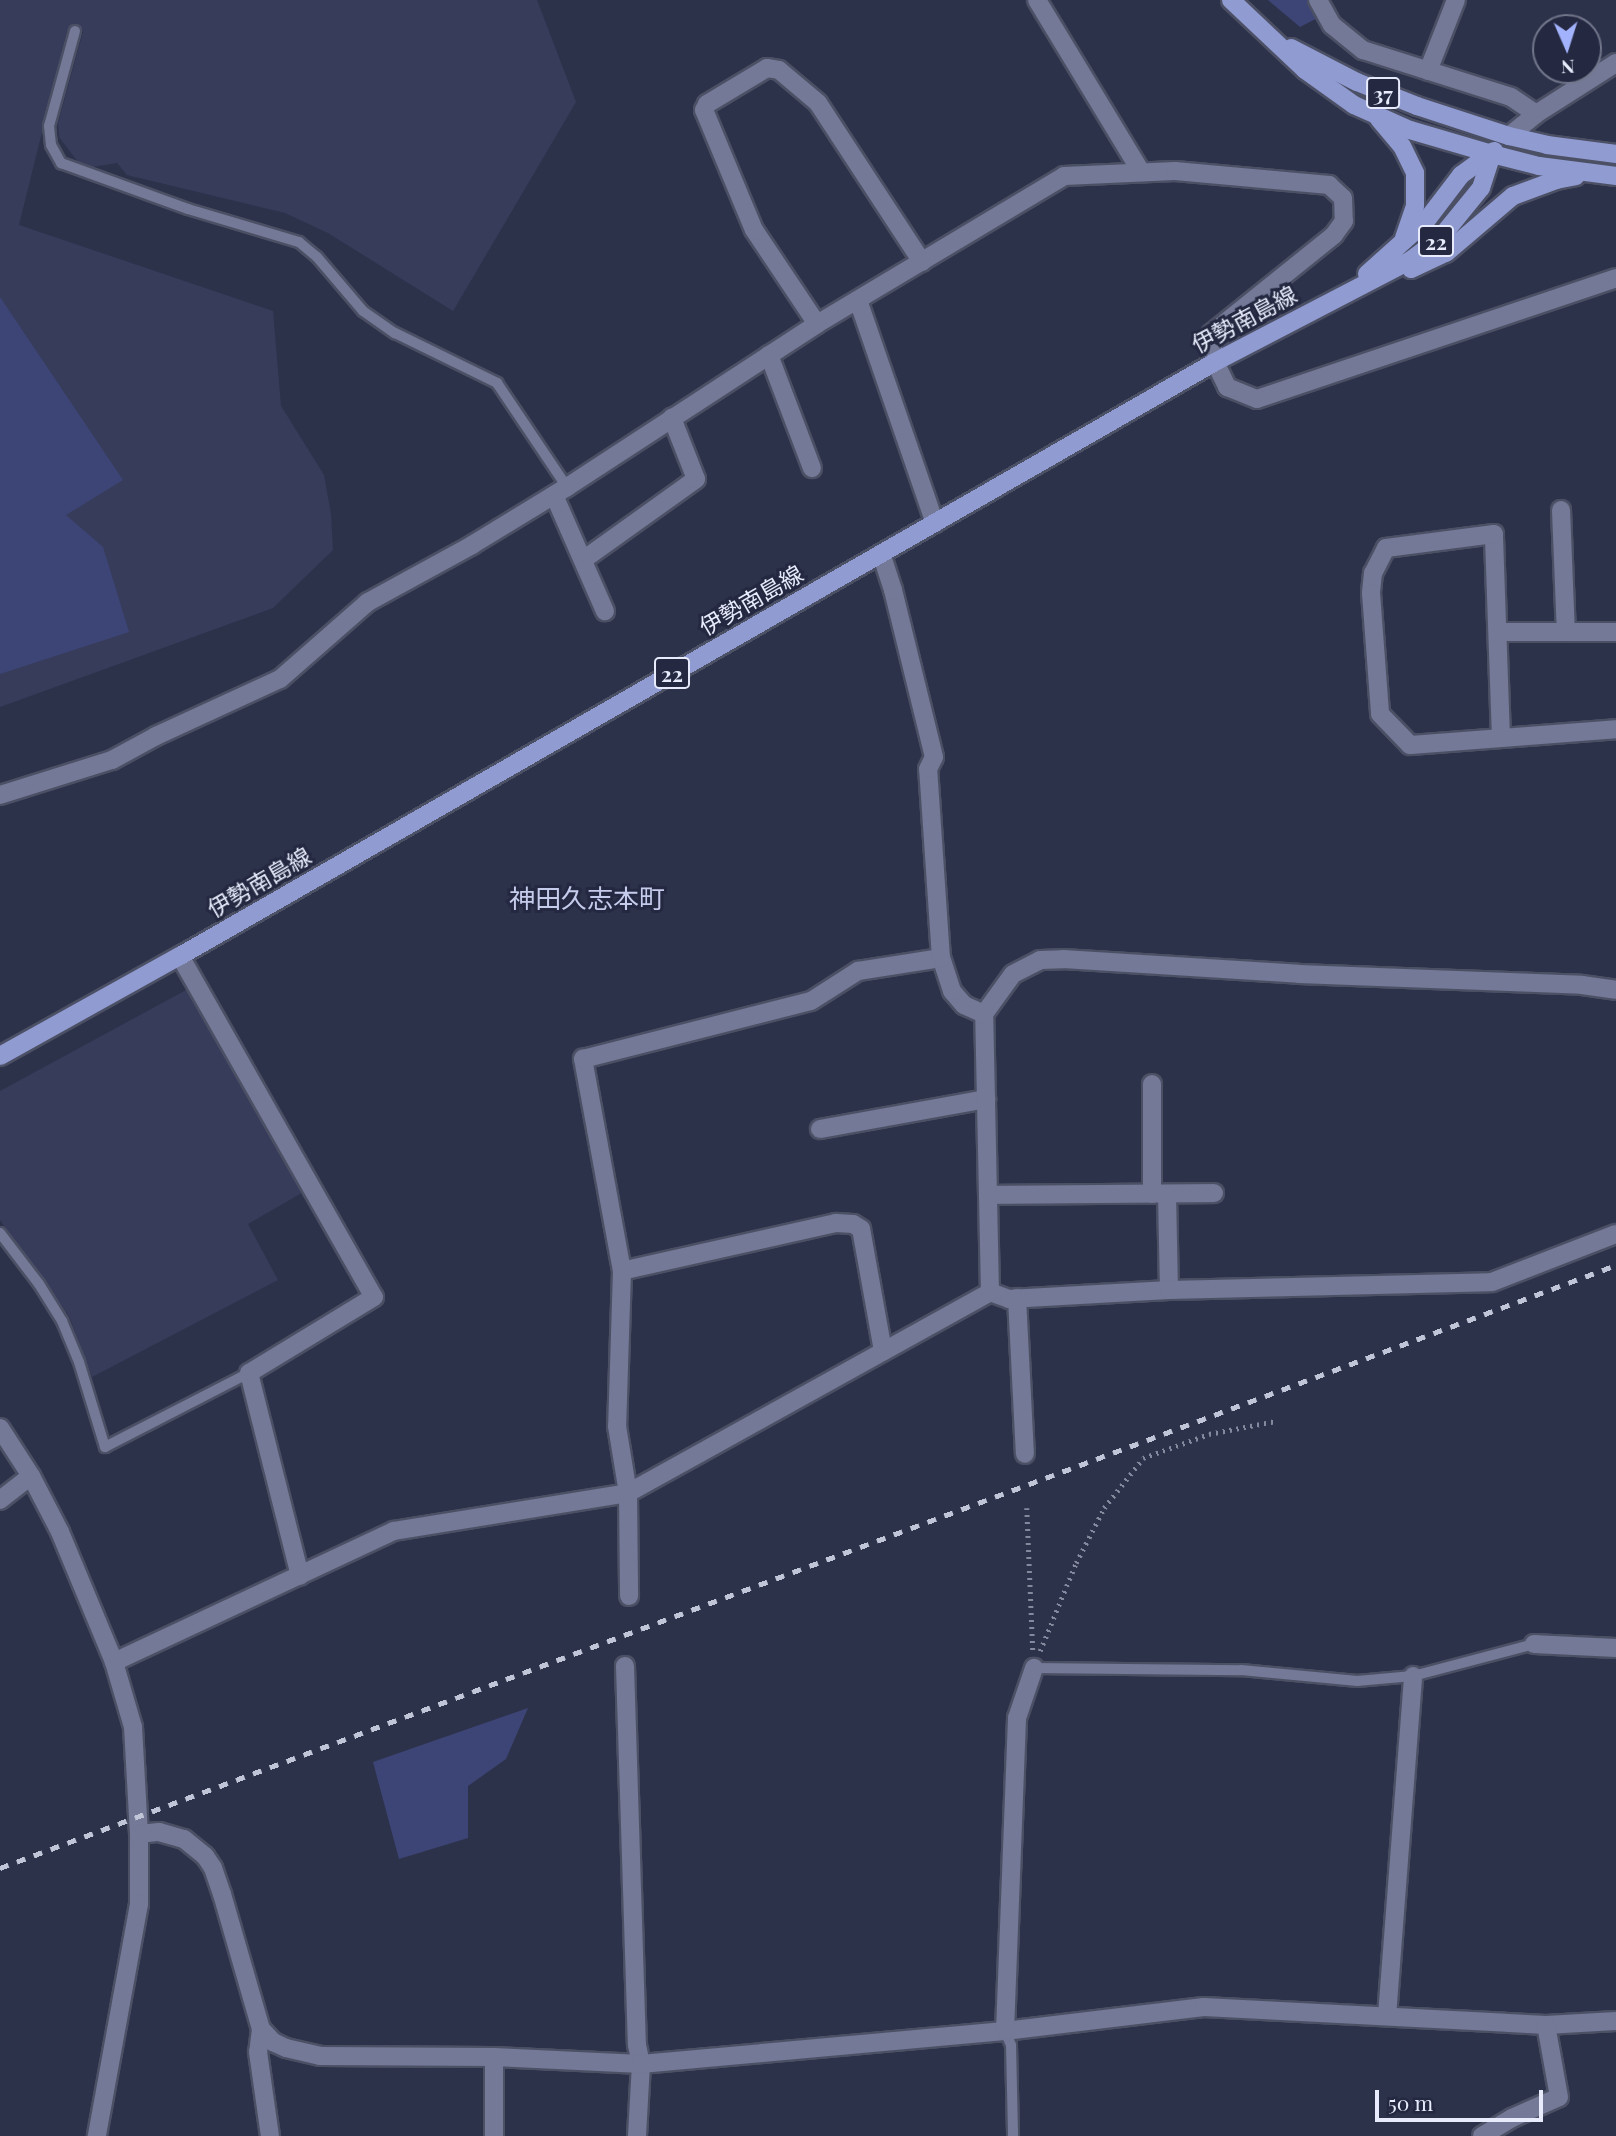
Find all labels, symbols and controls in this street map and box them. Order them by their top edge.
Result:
north arrow [1532,14,1602,84]
text: N [1560,55,1576,81]
road number: 37 [1366,76,1400,110]
road number: 22 [1417,224,1455,258]
street label: 伊勢南島線 [1187,280,1301,358]
street label: 伊勢南島線 [694,559,808,641]
road number: 22 [653,656,691,690]
street label: 伊勢南島線 [202,841,316,923]
district label: 神田久志本町 [509,882,665,914]
scale bar [1378,2076,1546,2120]
text: 50 m [1388,2088,1433,2116]

